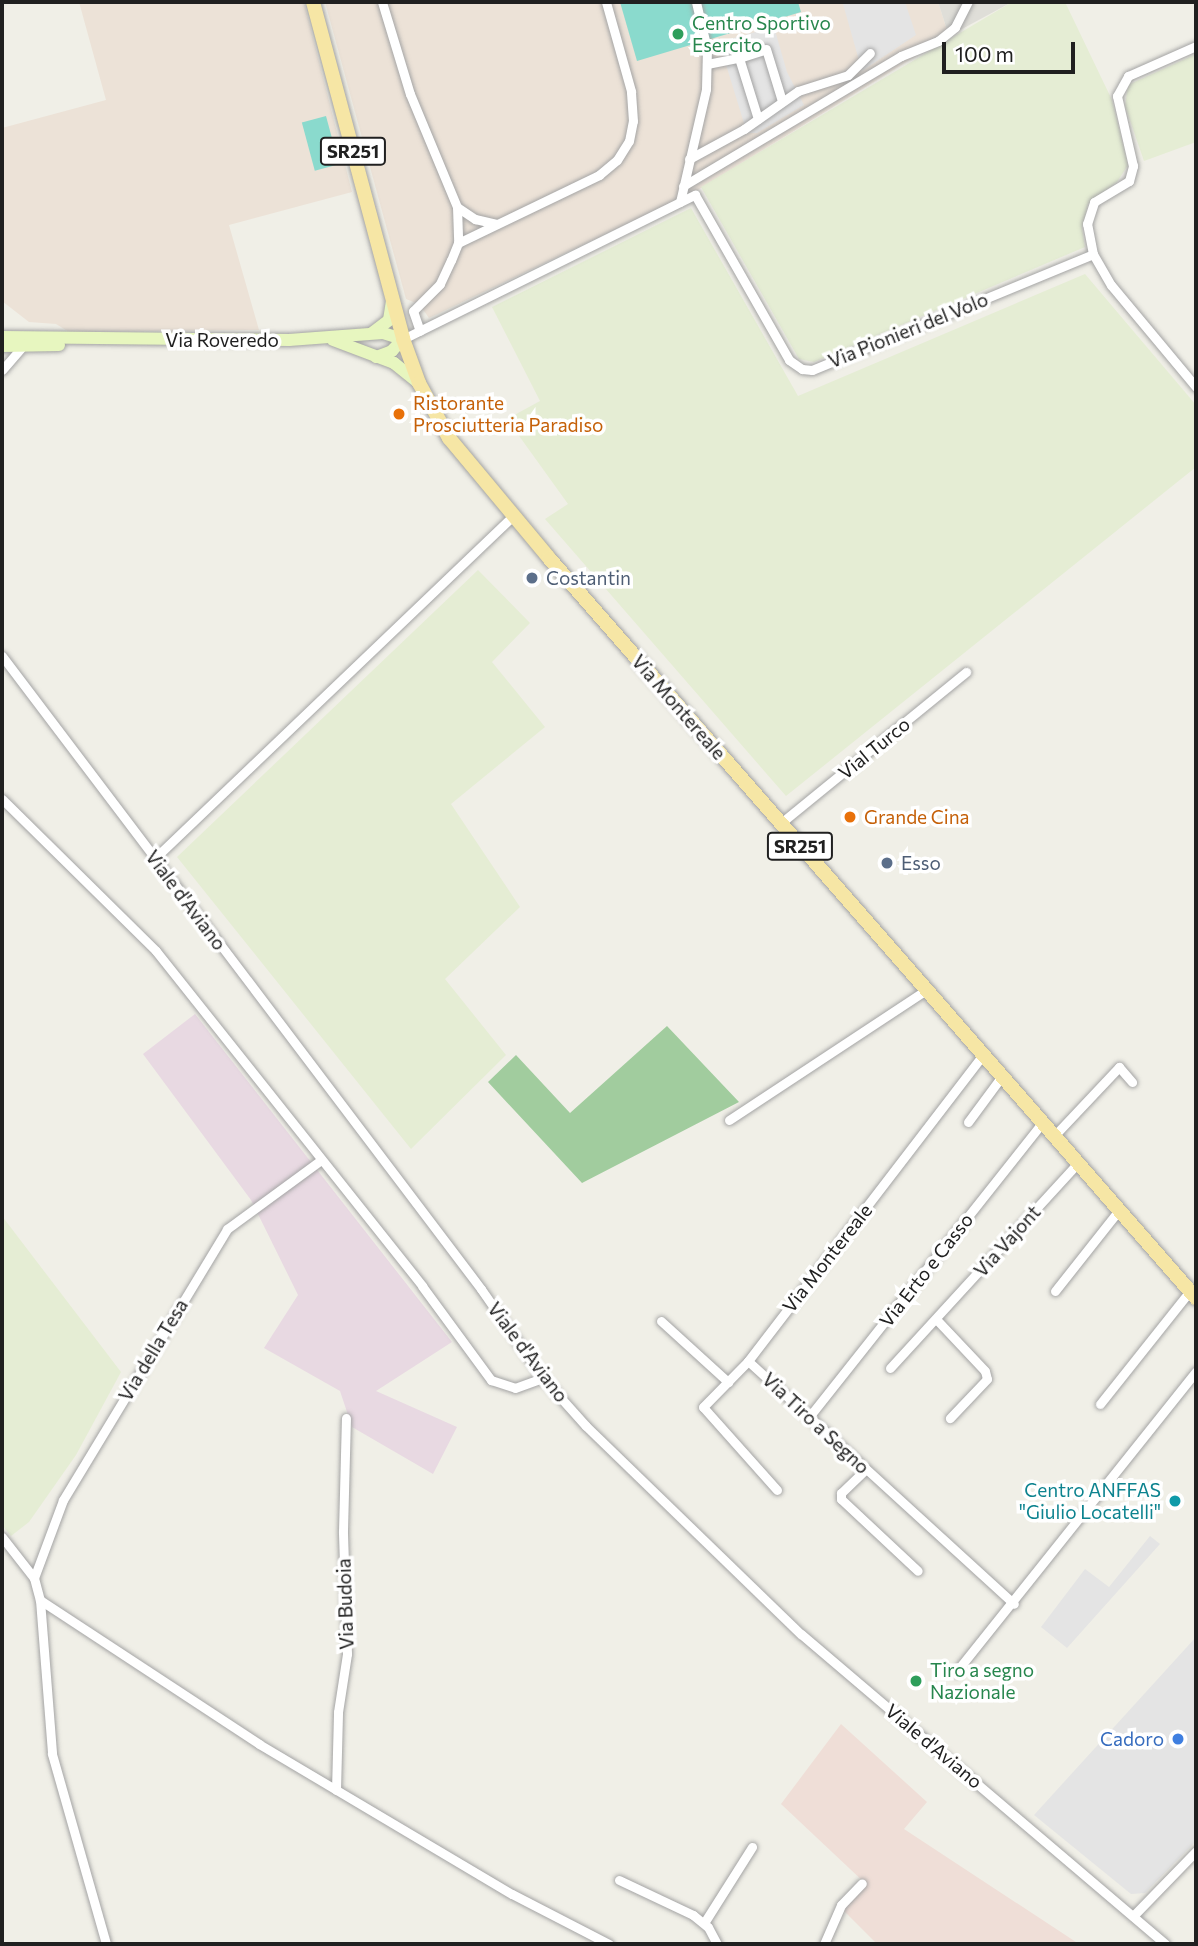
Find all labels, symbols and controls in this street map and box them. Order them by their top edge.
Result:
place label: Centro Sportivo Esercito [692,12,831,56]
marker: Centro Sportivo Esercito [670,26,686,42]
scale bar [946,28,1079,72]
text: 100 m [955,41,1014,66]
road number: SR251 [320,136,386,166]
street label: Via Pionieri del Volo [825,288,991,372]
street label: Via Roveredo [165,329,279,351]
place label: Ristorante Prosciutteria Paradiso [413,392,603,436]
marker: Ristorante Prosciutteria Paradiso [391,406,407,422]
place label: Costantin [546,567,631,589]
marker: Costantin [524,570,540,586]
street label: Via Montereale [627,650,731,764]
street label: Vial Turco [834,712,914,784]
place label: Grande Cina [864,806,970,828]
marker: Grande Cina [842,809,858,825]
road number: SR251 [767,832,833,860]
street label: Viale d'Aviano [141,846,231,954]
place label: Esso [901,852,941,874]
marker: Esso [879,855,895,871]
street label: Via Montereale [777,1199,877,1317]
street label: Via Vajont [969,1201,1045,1281]
street label: Via Erto e Casso [874,1209,978,1331]
street label: Via della Tesa [114,1295,192,1405]
street label: Viale d'Aviano [483,1298,573,1406]
street label: Via Tiro a Segno [758,1368,874,1478]
place label: Centro ANFFAS "Giulio Locatelli" [1019,1479,1161,1523]
marker: Centro ANFFAS "Giulio Locatelli" [1167,1493,1183,1509]
street label: Via Budoia [332,1558,358,1650]
place label: Tiro a segno Nazionale [930,1659,1034,1703]
marker: Tiro a segno Nazionale [908,1673,924,1689]
street label: Viale d'Aviano [881,1699,987,1793]
place label: Cadoro [1100,1728,1164,1750]
marker: Cadoro [1170,1731,1186,1747]

